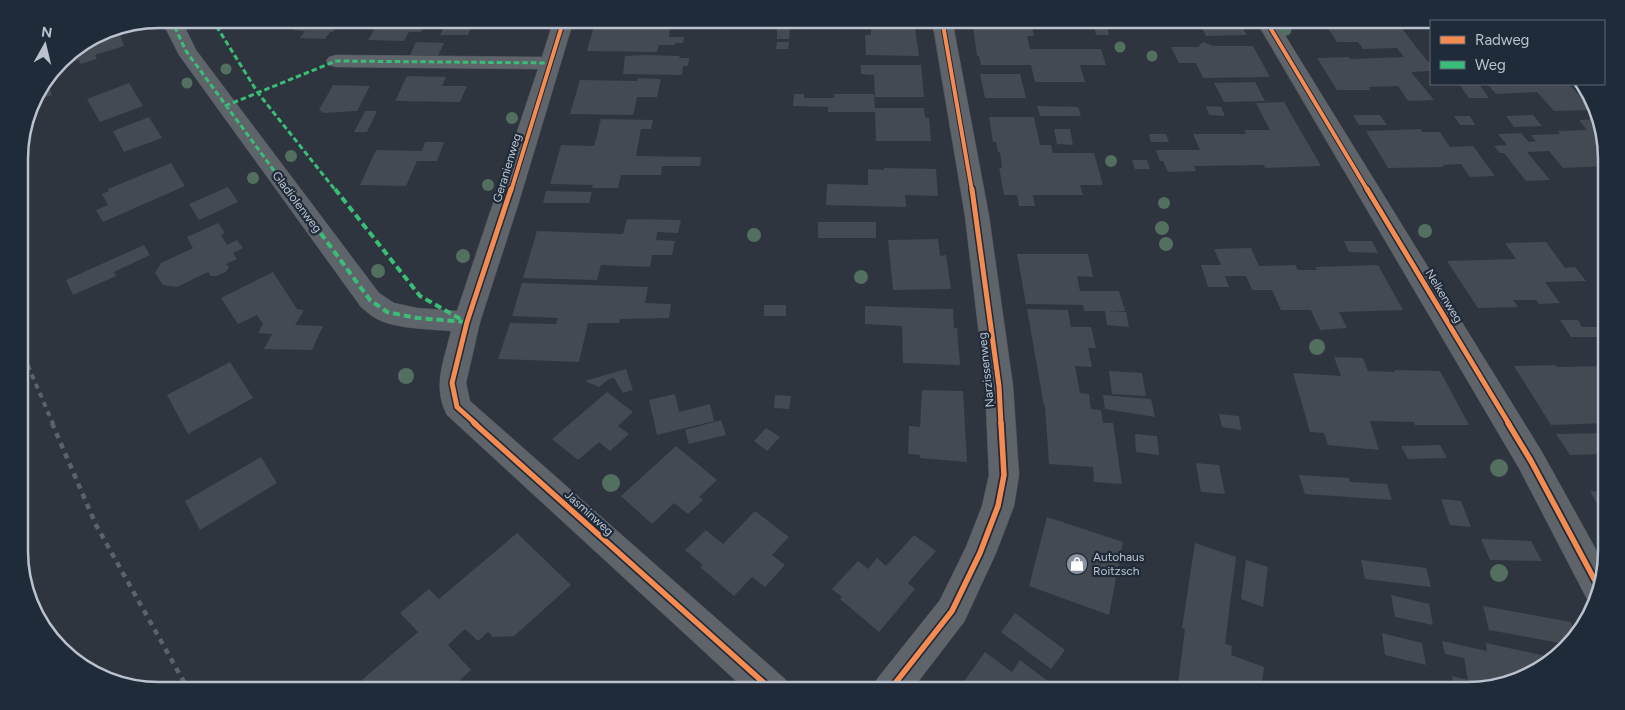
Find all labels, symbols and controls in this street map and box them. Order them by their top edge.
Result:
north arrow [20,20,70,70]
legend [1430,20,1605,85]
text: N [40,23,53,42]
text: Radweg [1475,31,1529,49]
text: Weg [1475,56,1506,74]
street label: Geranienweg [490,132,524,204]
street label: Gladiolenweg [269,169,325,235]
street label: Nelkenweg [1422,267,1466,325]
street label: Narzissenweg [975,332,997,408]
street label: Jasminweg [562,488,616,538]
place label: Autohaus Roitzsch [1093,550,1145,578]
shop icon: Autohaus Roitzsch [1065,552,1089,576]

